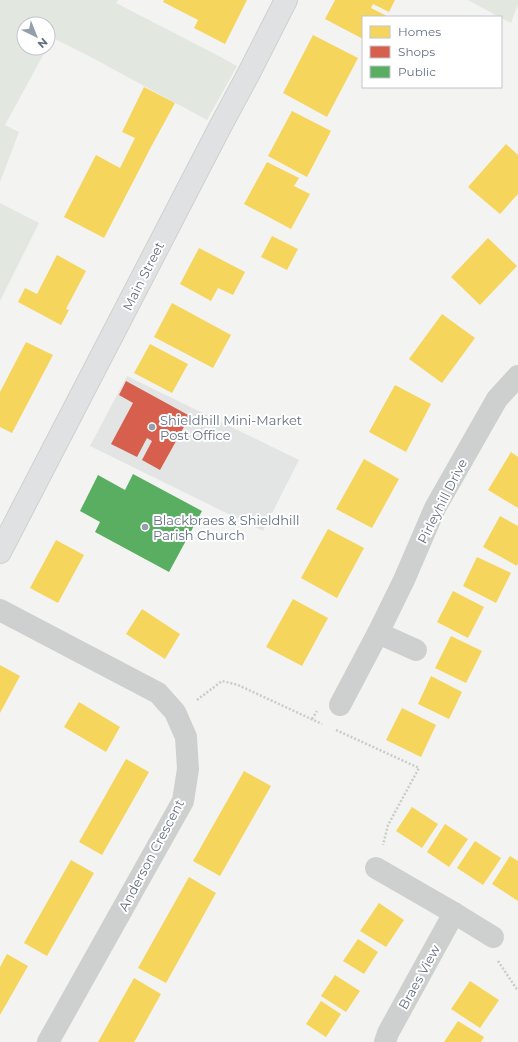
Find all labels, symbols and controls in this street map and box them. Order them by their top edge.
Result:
north arrow [16,16,56,56]
legend [362,16,502,88]
text: Homes [398,24,441,39]
text: N [35,35,51,51]
text: Shops [398,44,435,59]
text: Public [398,64,436,79]
street label: Main Street [119,239,167,313]
place label: Shieldhill Mini-Market Post Office [160,412,302,443]
marker: Shieldhill Mini-Market Post Office [147,422,157,432]
street label: Pirleyhill Drive [414,456,470,546]
place label: Blackbraes & Shieldhill Parish Church [153,512,300,543]
marker: Blackbraes & Shieldhill Parish Church [140,522,150,532]
street label: Anderson Crescent [115,796,187,914]
street label: Braes View [395,941,444,1012]

